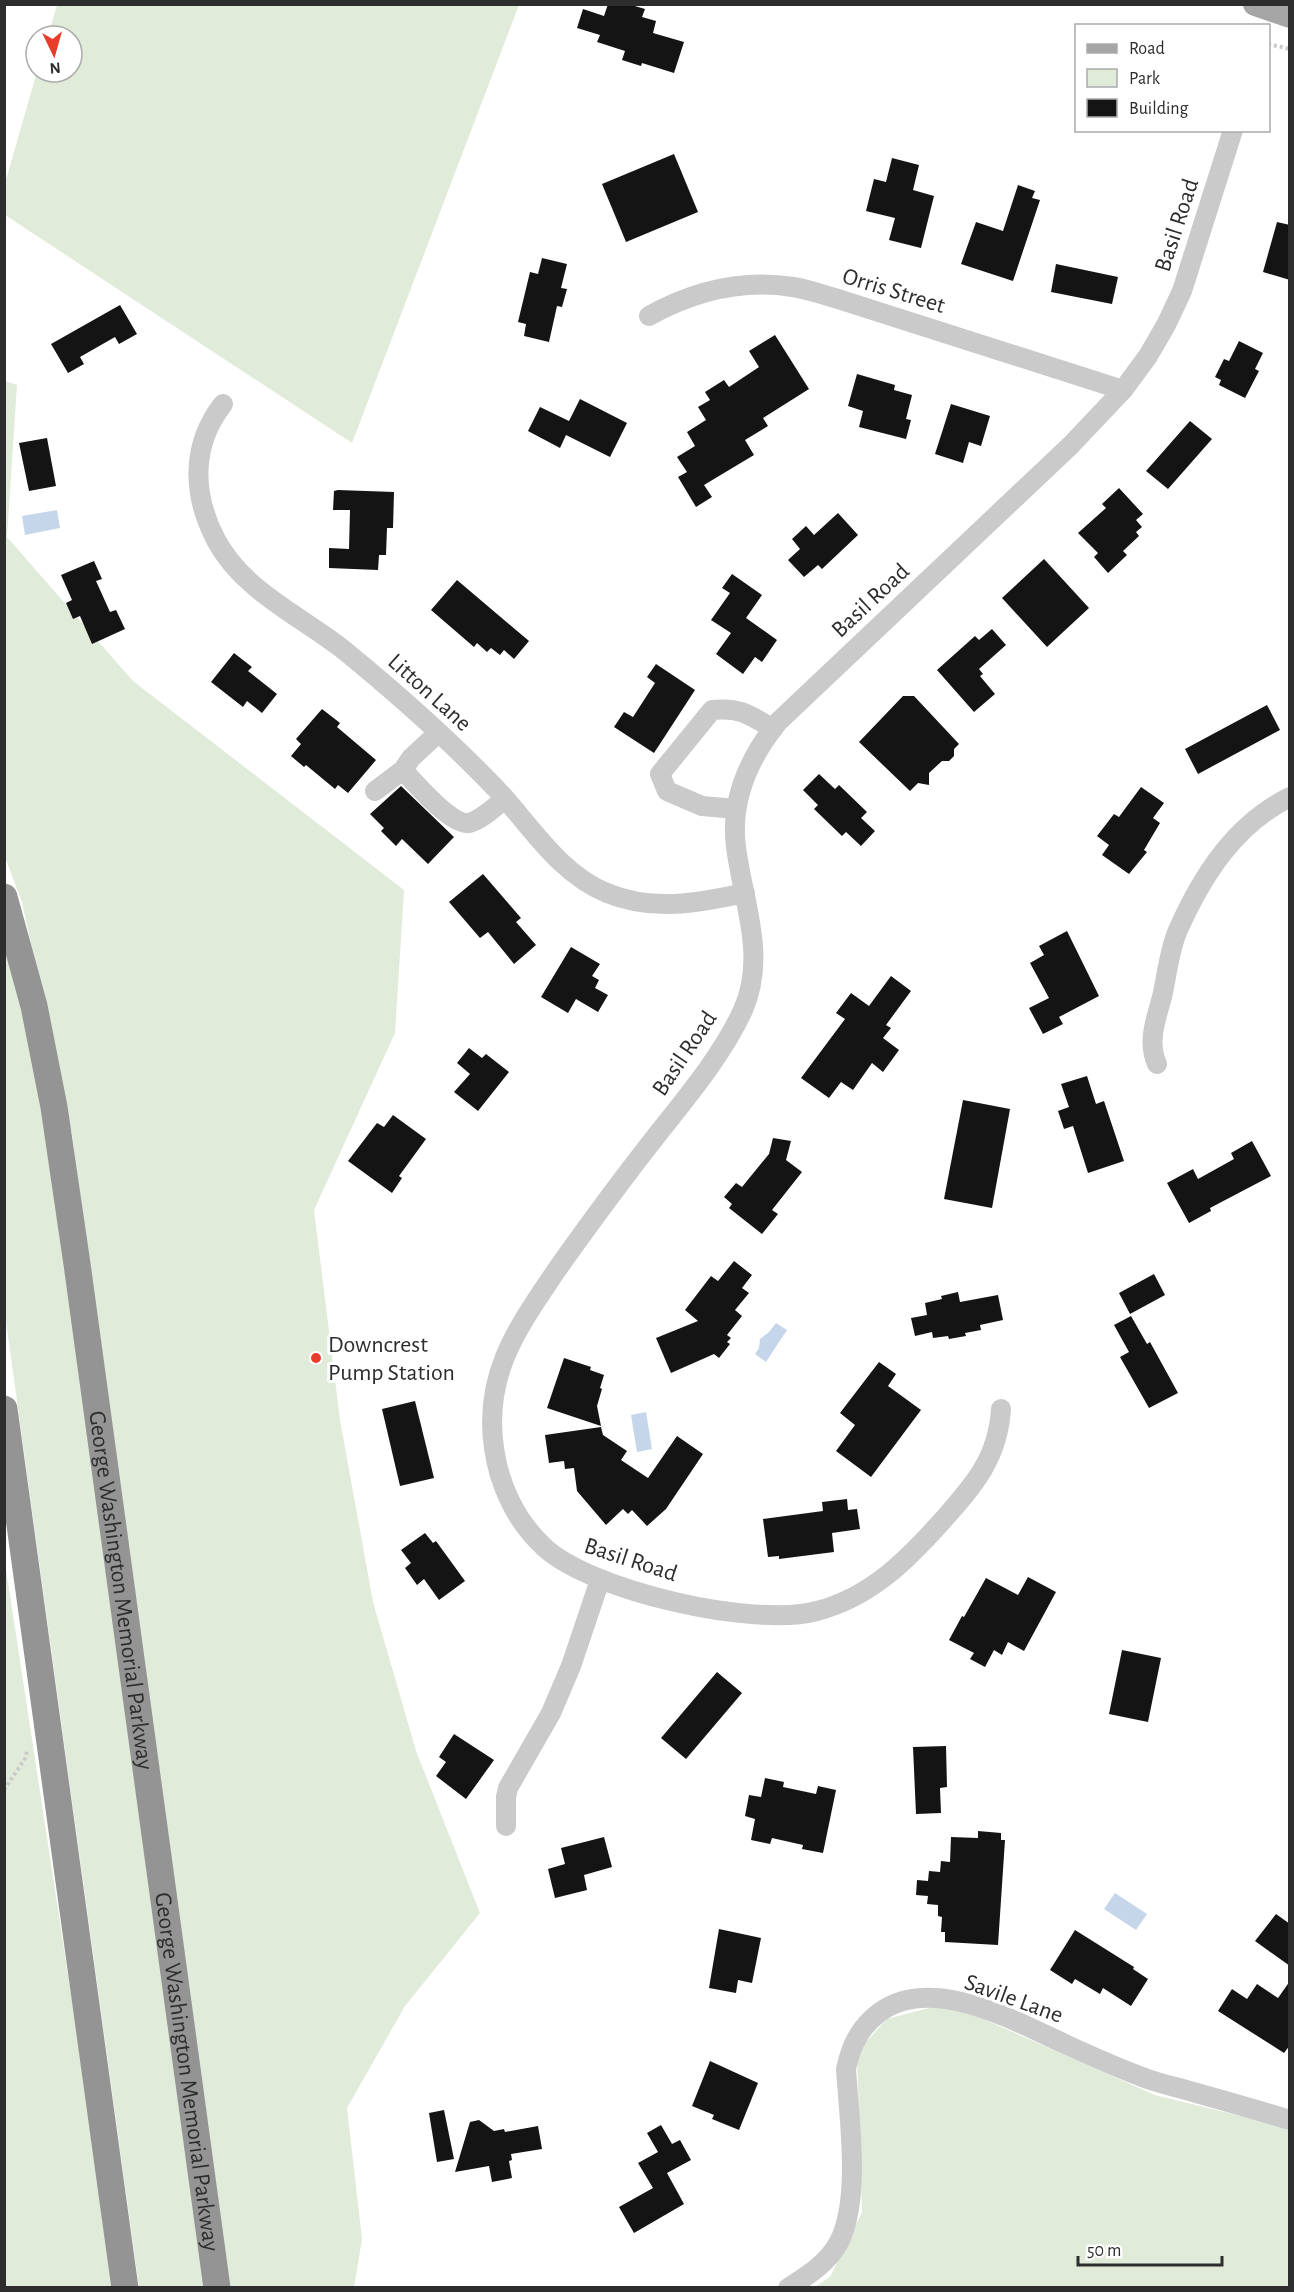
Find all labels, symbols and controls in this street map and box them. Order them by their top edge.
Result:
north arrow [24,24,84,84]
legend [1075,24,1270,132]
text: Road [1129,40,1165,58]
text: N [49,59,61,76]
text: Park [1129,70,1161,88]
text: Building [1129,100,1189,118]
street label: Basil Road [1151,176,1203,275]
street label: Orris Street [840,264,948,318]
street label: Basil Road [827,559,914,642]
street label: Litton Lane [383,649,476,736]
street label: Basil Road [648,1007,722,1100]
place label: Downcrest Pump Station [328,1333,455,1385]
marker: Downcrest Pump Station [309,1351,323,1365]
street label: George Washington Memorial Parkway [84,1409,157,1771]
street label: Basil Road [581,1534,680,1586]
street label: George Washington Memorial Parkway [150,1891,223,2253]
street label: Savile Lane [961,1970,1066,2028]
scale bar [1078,2229,1222,2267]
text: 50 m [1087,2242,1121,2260]

